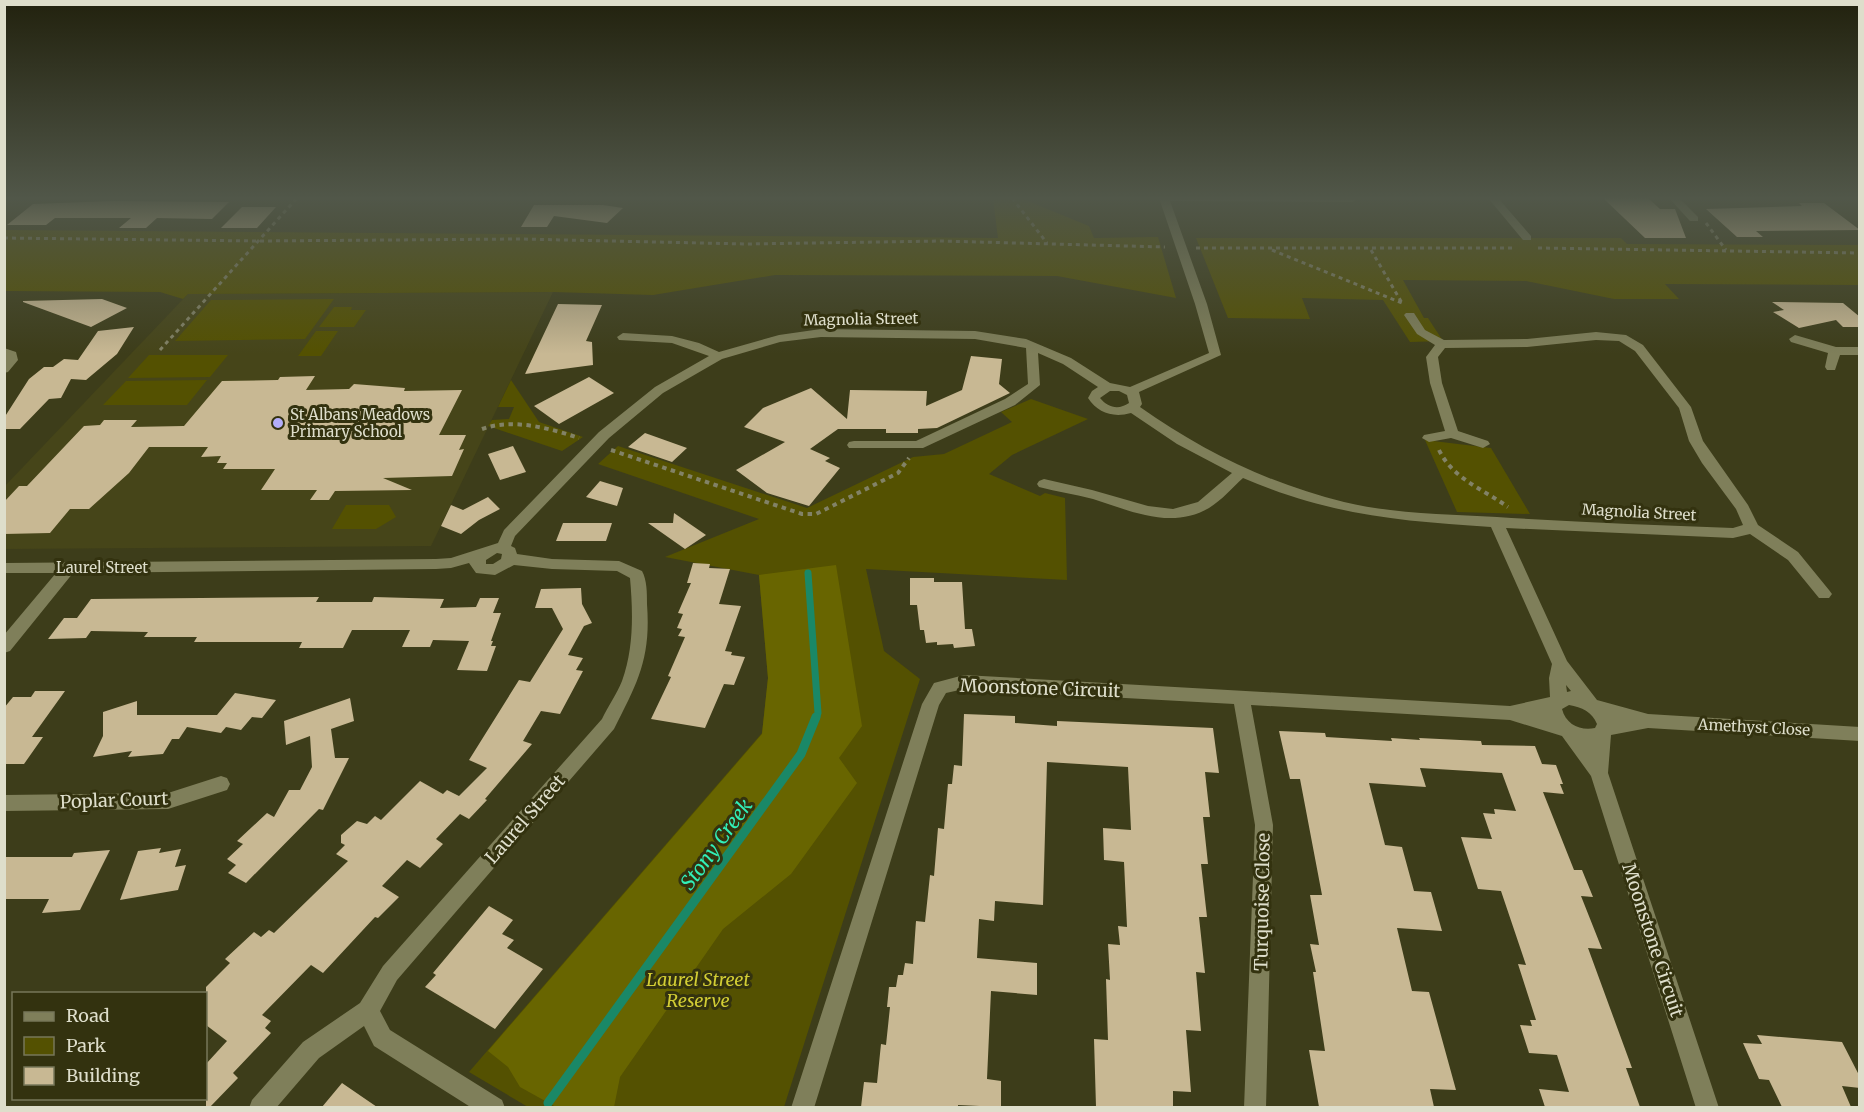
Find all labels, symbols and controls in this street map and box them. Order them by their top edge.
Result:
street label: Magnolia Street [803,308,919,330]
place label: St Albans Meadows Primary School [290,405,430,441]
marker: St Albans Meadows Primary School [271,416,285,430]
street label: Magnolia Street [1581,500,1697,524]
street label: Laurel Street [56,558,148,577]
street label: Moonstone Circuit [959,674,1121,702]
street label: Amethyst Close [1696,715,1811,739]
street label: Laurel Street [480,770,570,868]
street label: Poplar Court [59,787,169,813]
water label: Stony Creek [675,794,757,894]
street label: Turquoise Close [1249,833,1275,971]
street label: Moonstone Circuit [1617,860,1689,1020]
park label: Laurel Street Reserve [646,968,750,1012]
legend [12,992,207,1100]
text: Road [66,1004,110,1027]
text: Park [66,1034,107,1057]
text: Building [66,1064,140,1087]

